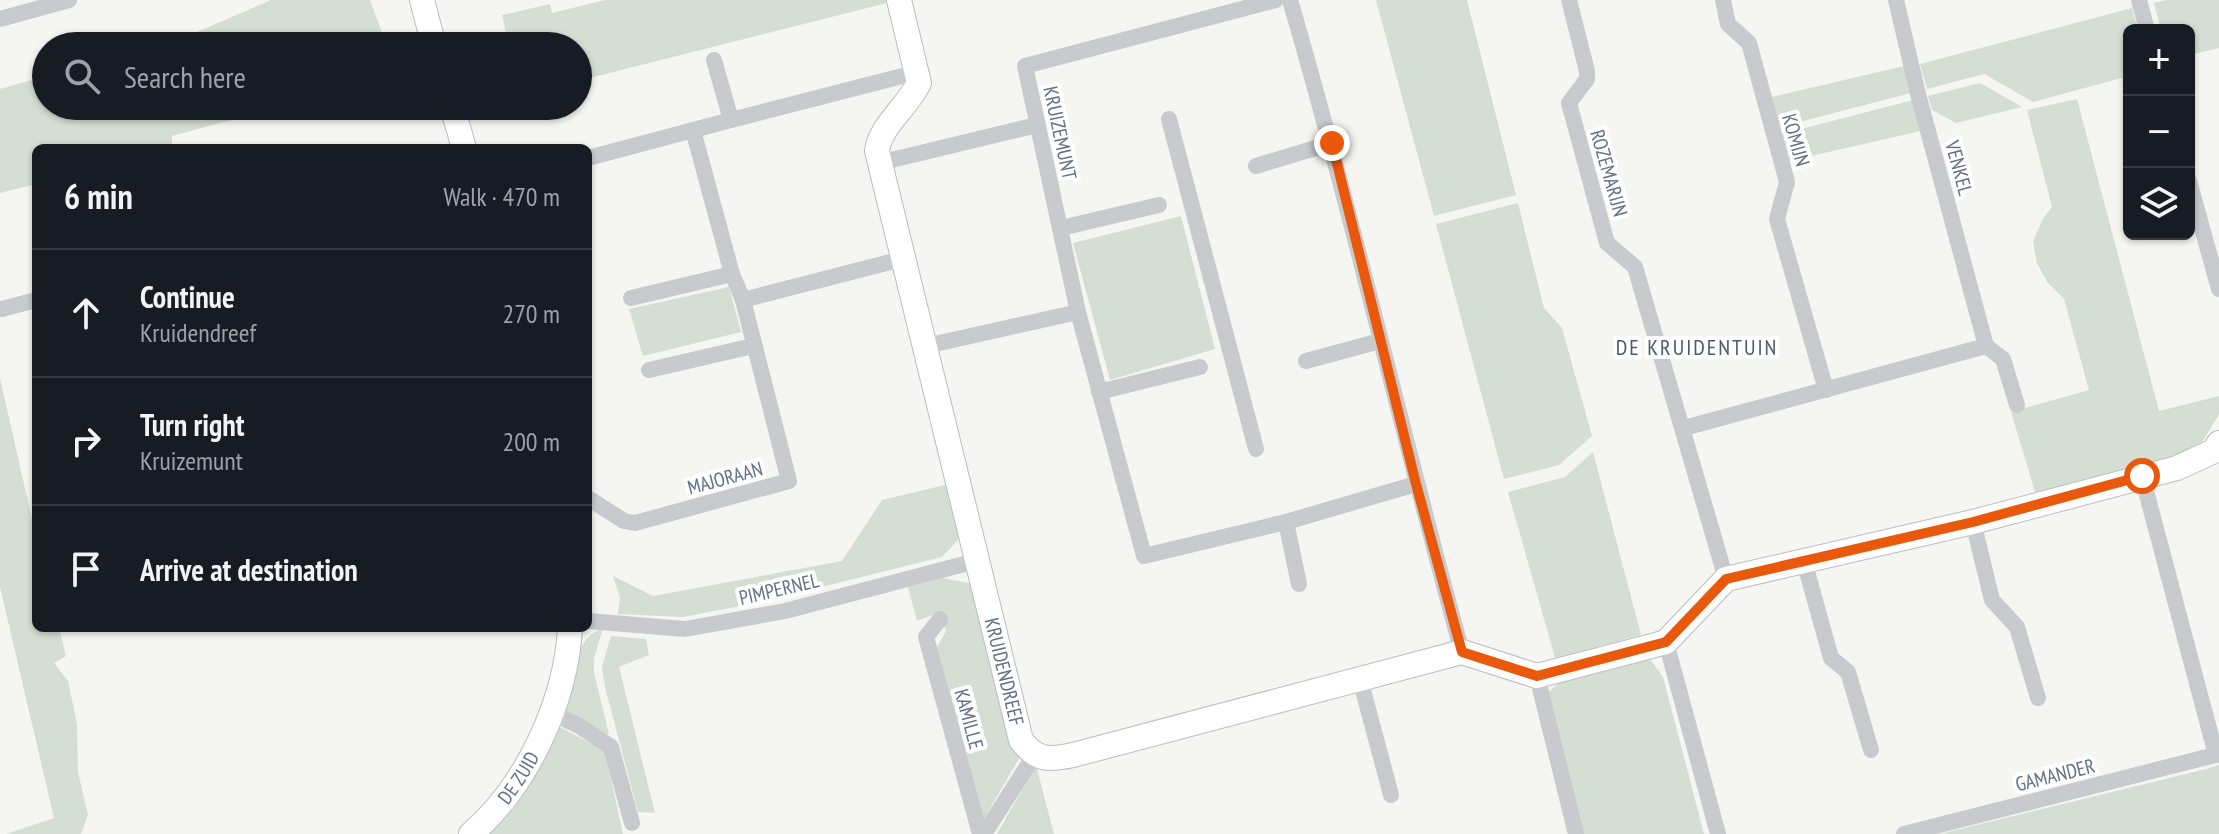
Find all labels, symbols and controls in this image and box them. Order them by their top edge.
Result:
map controls [2123,24,2195,240]
button: + [2123,24,2195,96]
search box [32,32,592,120]
icon: search [60,54,104,98]
text: Search here [124,57,246,96]
street label: KRUIZEMUNT [1037,84,1083,182]
button: − [2123,96,2195,168]
street label: KOMIJN [1776,111,1816,169]
route end [1314,125,1350,161]
street label: ROZEMARIJN [1584,127,1634,219]
street label: VENKEL [1939,137,1979,199]
button: layers [2123,168,2195,240]
text: 6 min [64,174,133,218]
text: Walk · 470 m [443,180,560,213]
text: Continue [140,277,235,316]
icon: ahead [64,291,108,335]
text: 270 m [502,297,560,330]
text: Kruidendreef [140,316,256,349]
district label: DE KRUIDENTUIN [1616,333,1778,361]
text: Turn right [140,405,244,444]
icon: right [64,419,108,463]
text: 200 m [502,425,560,458]
text: Kruizemunt [140,444,243,477]
street label: MAJORAAN [685,456,765,500]
route start [2124,458,2160,494]
icon: arrive [64,547,108,591]
text: Arrive at destination [140,550,358,589]
street label: PIMPERNEL [736,567,822,611]
street label: KRUIDENDREEF [979,615,1030,728]
street label: KAMILLE [948,686,990,752]
street label: DE ZUID [492,747,545,809]
street label: GAMANDER [2013,753,2098,797]

